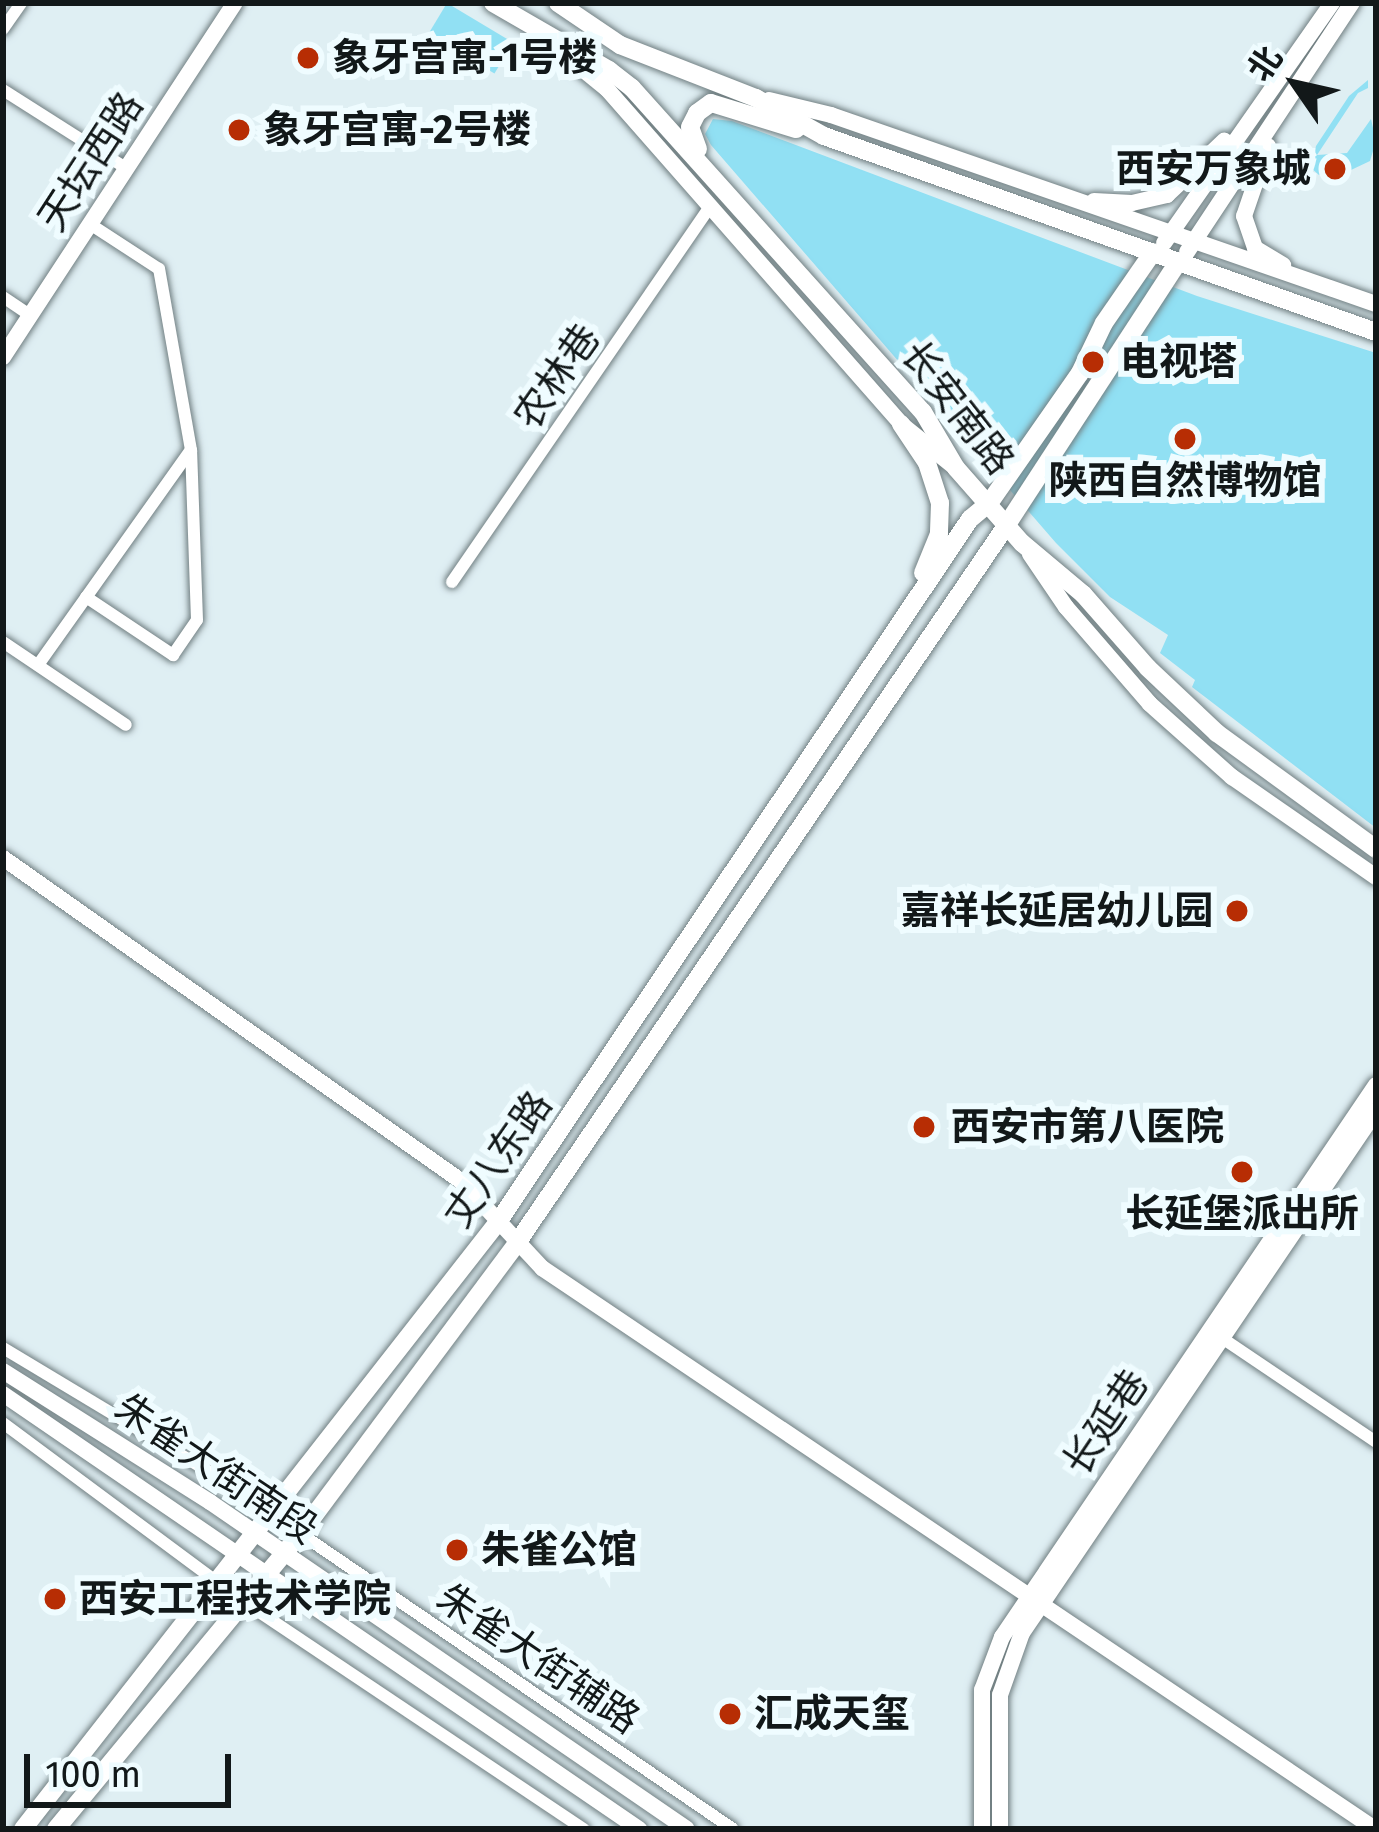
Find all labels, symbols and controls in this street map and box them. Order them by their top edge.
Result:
north arrow [1235,24,1355,144]
place label: 象牙宫寓-1号楼 [332,35,597,81]
text: 北 [1239,39,1291,89]
marker: 象牙宫寓-1号楼 [295,45,321,71]
street label: 天坛西路 [29,84,153,240]
place label: 象牙宫寓-2号楼 [263,107,531,153]
marker: 象牙宫寓-2号楼 [226,117,252,143]
place label: 西安万象城 [1116,146,1311,192]
marker: 西安万象城 [1322,156,1348,182]
street label: 农林巷 [504,316,610,438]
street label: 长安南路 [891,332,1023,484]
place label: 电视塔 [1120,339,1237,385]
marker: 电视塔 [1077,346,1109,378]
marker: 陕西自然博物馆 [1172,426,1198,452]
place label: 陕西自然博物馆 [1049,458,1321,504]
place label: 嘉祥长延居幼儿园 [901,888,1213,934]
marker: 嘉祥长延居幼儿园 [1224,898,1250,924]
street label: 丈八东路 [434,1083,562,1237]
place label: 西安市第八医院 [951,1104,1224,1150]
marker: 西安市第八医院 [908,1111,940,1143]
marker: 长延堡派出所 [1229,1159,1255,1185]
place label: 长延堡派出所 [1125,1191,1359,1237]
street label: 长延巷 [1054,1361,1158,1485]
street label: 朱雀大街南段 [106,1384,326,1554]
place label: 朱雀公馆 [481,1527,637,1573]
marker: 朱雀公馆 [444,1537,470,1563]
street label: 朱雀大街辅路 [428,1574,648,1744]
place label: 西安工程技术学院 [79,1576,391,1622]
marker: 西安工程技术学院 [42,1586,68,1612]
place label: 汇成天玺 [754,1691,910,1737]
marker: 汇成天玺 [717,1701,743,1727]
scale bar [30,1730,237,1804]
text: 100 m [45,1753,141,1797]

